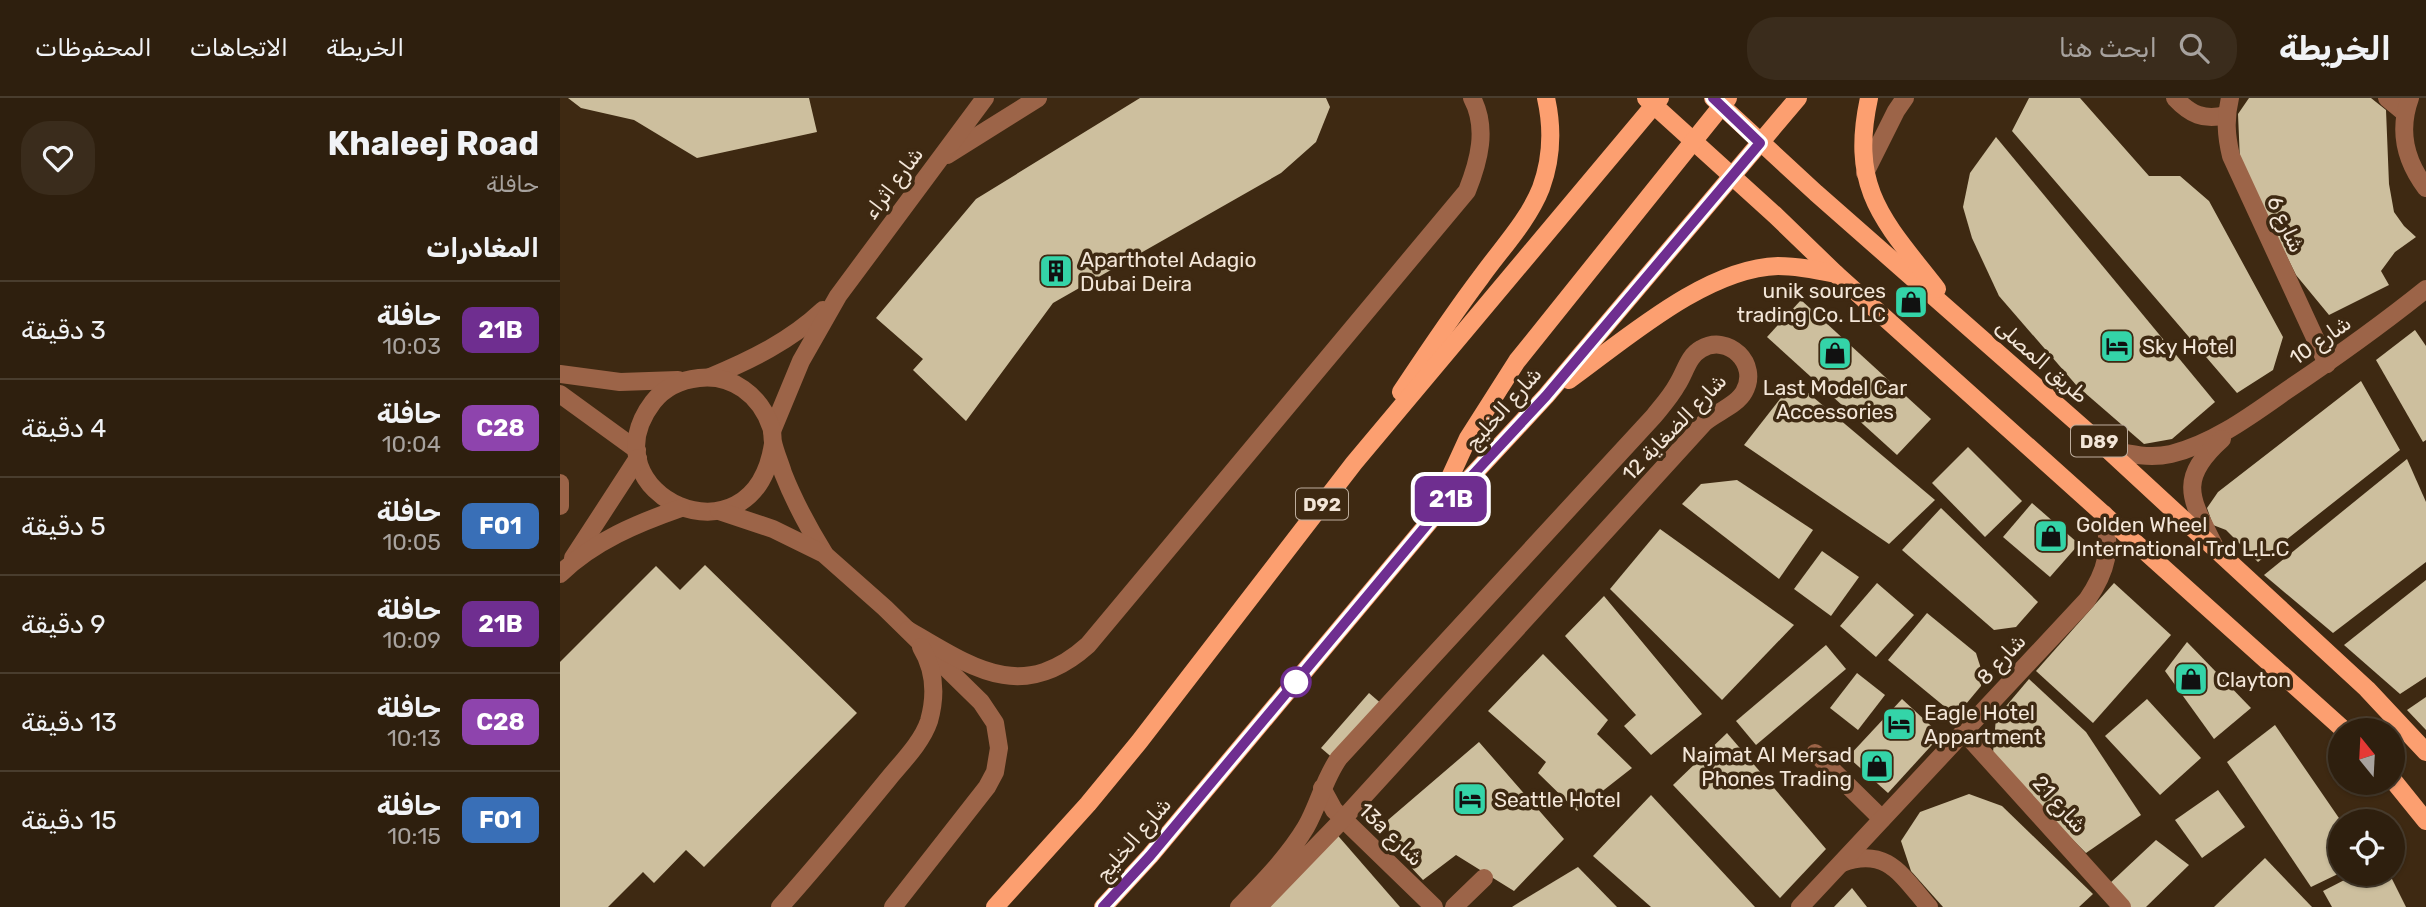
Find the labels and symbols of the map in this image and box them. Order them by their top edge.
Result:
street label: شارع اثراء [858,142,930,225]
street label: شارع 6 [2260,192,2310,257]
place label: Aparthotel Adagio Dubai Deira [1080,247,1256,296]
building icon: Aparthotel Adagio Dubai Deira [1037,252,1075,290]
place label: unik sources trading Co. LLC [1737,278,1886,327]
shop icon: unik sources trading Co. LLC [1892,283,1930,321]
street label: شارع 10 [2284,310,2357,372]
street label: طريق المصلى [1990,314,2094,408]
hotel icon: Sky Hotel [2098,327,2136,365]
shop icon: Last Model Car Accessories [1816,334,1854,372]
place label: Sky Hotel [2142,334,2234,359]
street label: شارع الخليج [1459,361,1548,456]
street label: 12 شارع الضغاية [1617,368,1733,487]
place label: Last Model Car Accessories [1763,375,1907,424]
road number: D89 [2071,426,2127,456]
line badge: 21B [1411,476,1491,522]
road number: D92 [1296,488,1348,520]
place label: Golden Wheel International Trd L.L.C [2076,512,2289,561]
shop icon: Golden Wheel International Trd L.L.C [2032,517,2070,555]
street label: شارع 8 [1971,628,2032,691]
shop icon: Clayton [2172,660,2210,698]
unlabelled marker [1281,667,1311,697]
place label: Clayton [2216,667,2291,692]
place label: Eagle Hotel Appartment [1924,700,2042,749]
hotel icon: Eagle Hotel Appartment [1880,705,1918,743]
north arrow [2328,718,2404,794]
place label: Najmat Al Mersad Phones Trading [1682,742,1852,791]
shop icon: Najmat Al Mersad Phones Trading [1858,747,1896,785]
street label: شارع 21 [2026,770,2092,839]
hotel icon: Seattle Hotel [1451,780,1489,818]
place label: Seattle Hotel [1494,787,1621,812]
street label: شارع الخليج [1090,792,1178,887]
street label: 13a شارع [1352,797,1429,872]

